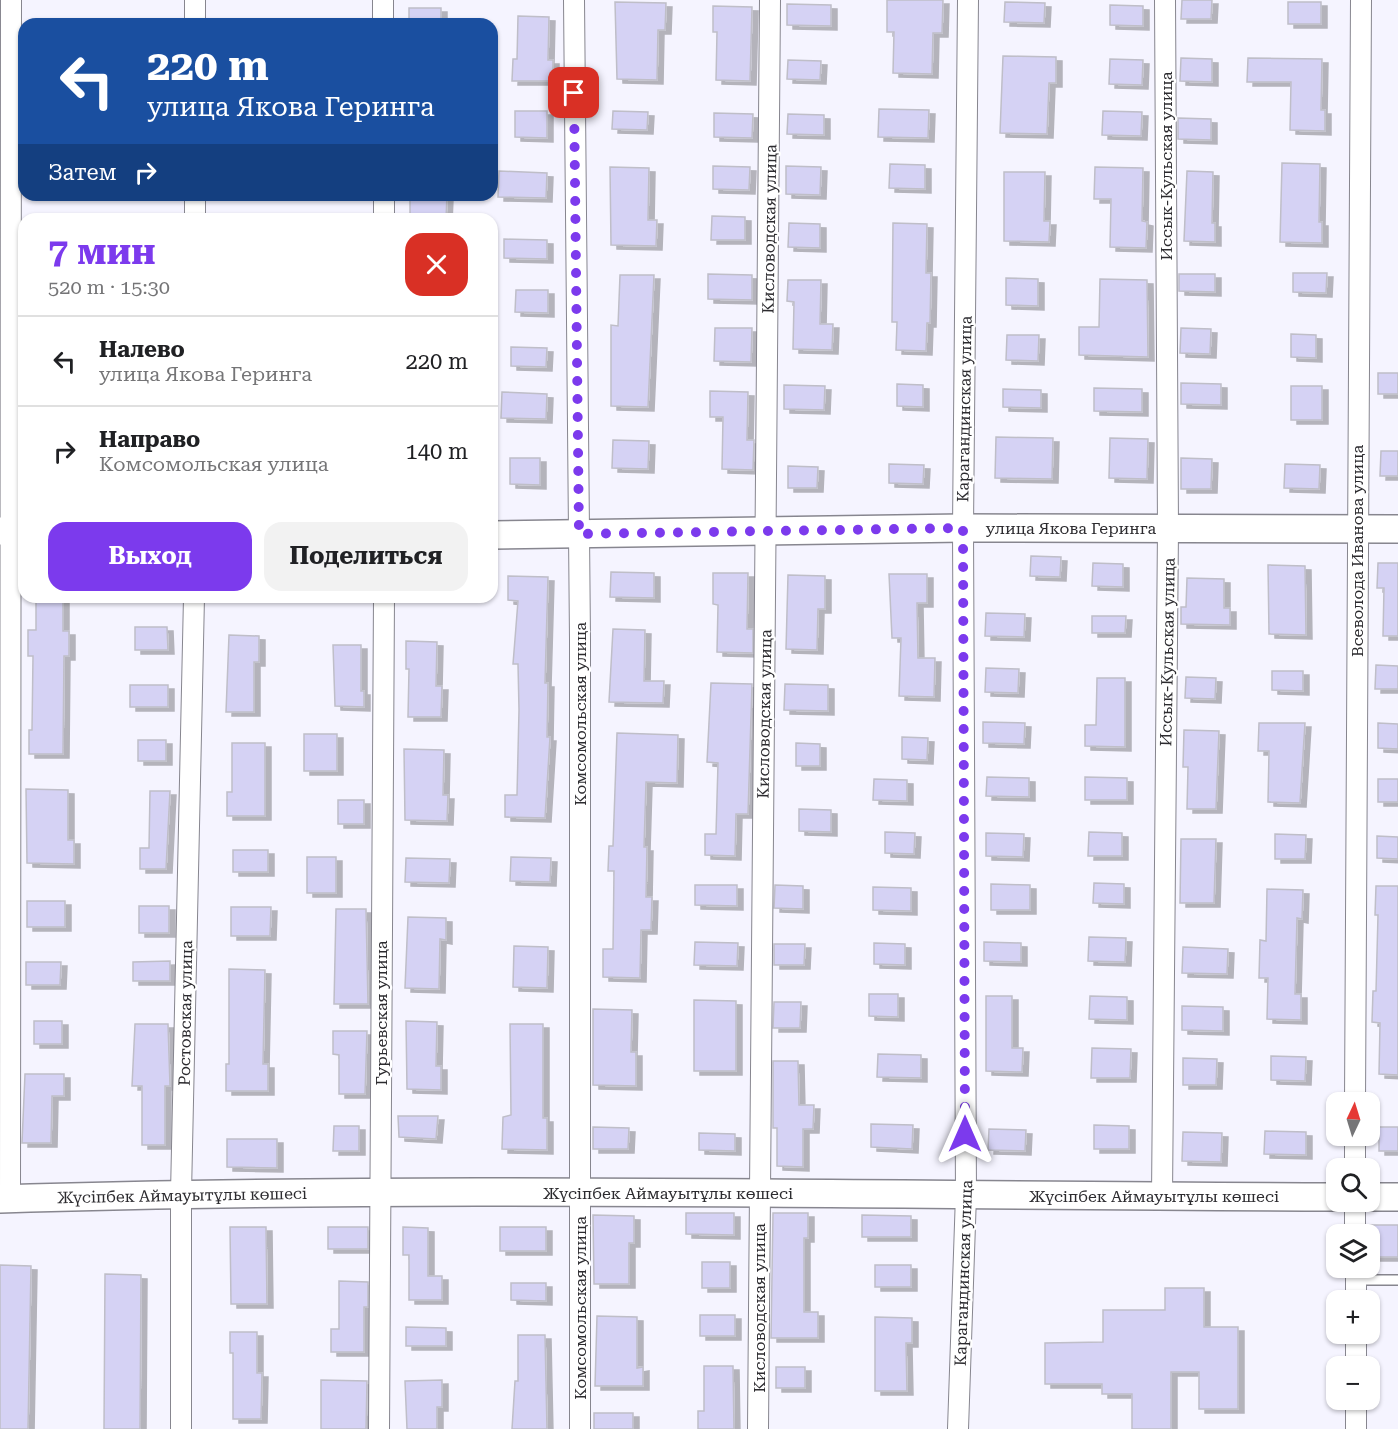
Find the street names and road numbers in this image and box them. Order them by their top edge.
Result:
street label: Иссык-Кульская улица [1157,71,1176,260]
street label: Кисловодская улица [759,144,780,314]
street label: Карагандинская улица [953,315,976,502]
street label: Всеволода Иванова улица [1348,445,1367,657]
street label: улица Якова Геринга [986,519,1157,538]
street label: Иссык-Кульская улица [1156,557,1179,747]
street label: Комсомольская улица [571,622,590,806]
street label: Кисловодская улица [754,629,775,799]
street label: Ростовская улица [175,940,196,1086]
street label: Гурьевская улица [372,940,391,1086]
street label: Карагандинская улица [951,1179,976,1366]
street label: Жүсіпбек Аймауытұлы көшесі [57,1184,307,1207]
street label: Жүсіпбек Аймауытұлы көшесі [543,1184,793,1203]
street label: Жүсіпбек Аймауытұлы көшесі [1029,1187,1279,1206]
street label: Комсомольская улица [571,1216,590,1400]
street label: Кисловодская улица [750,1223,769,1393]

